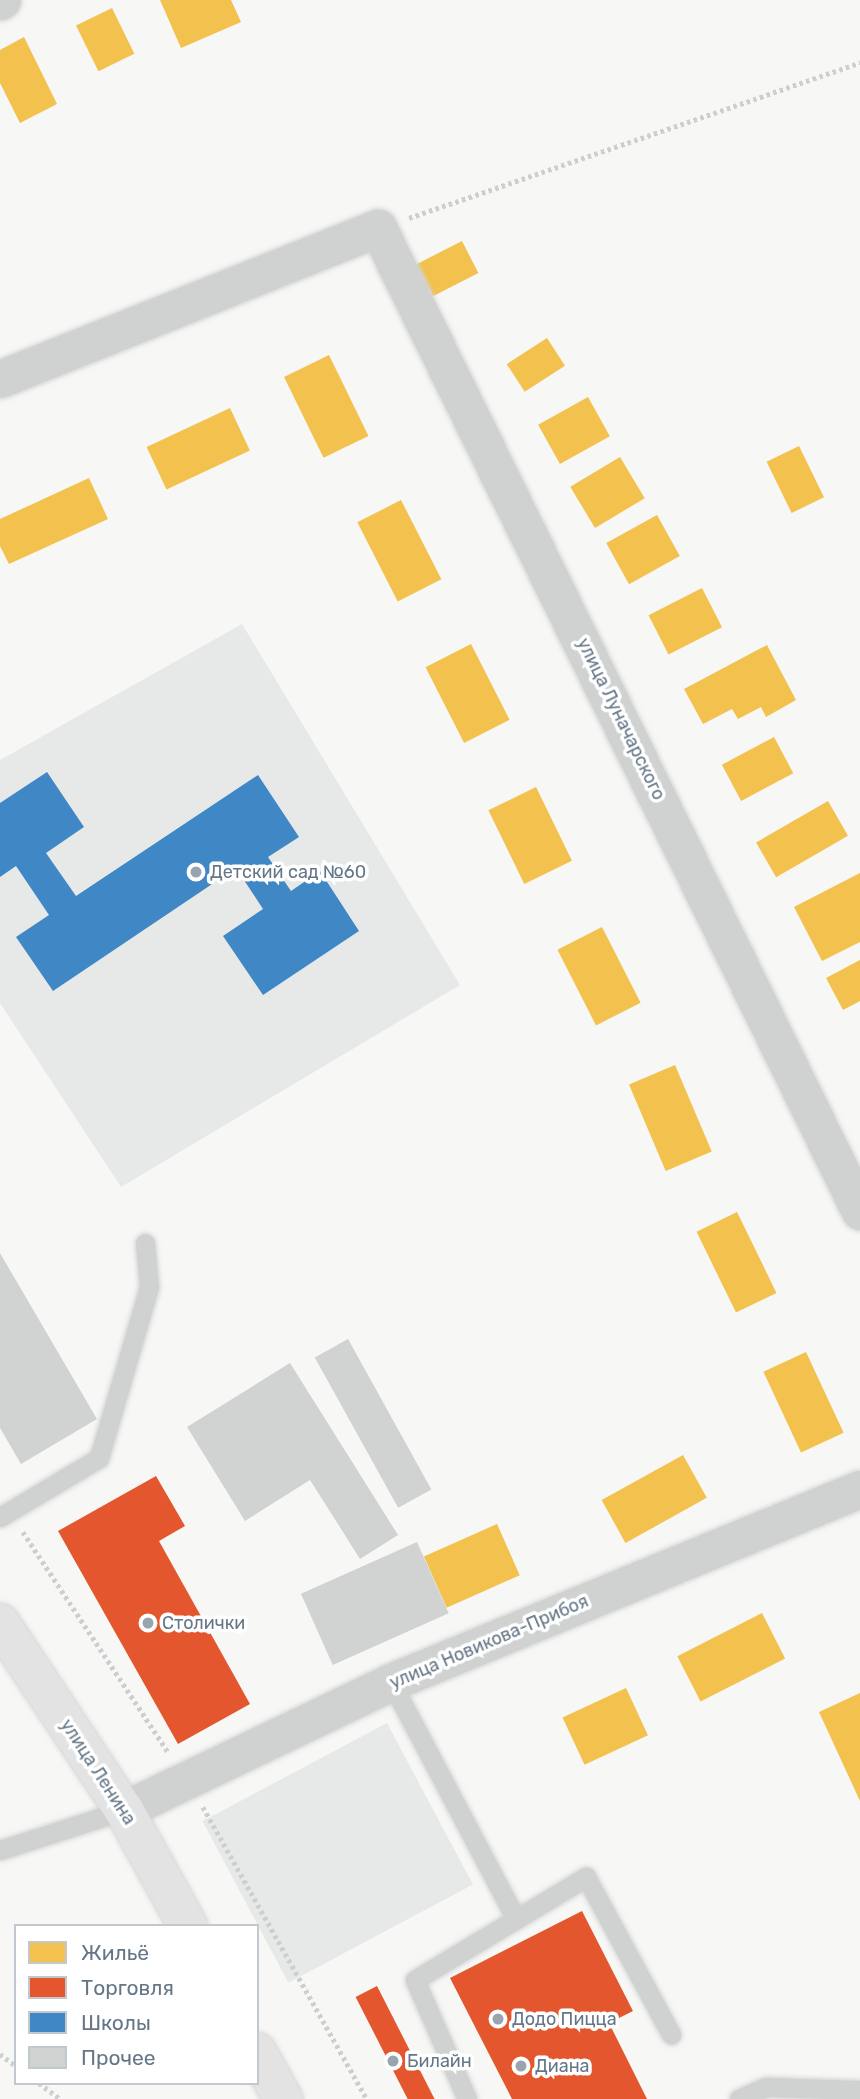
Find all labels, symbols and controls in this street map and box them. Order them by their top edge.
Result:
street label: улица Луначарского [572,634,670,804]
place label: Детский сад №60 [210,861,366,883]
marker: Детский сад №60 [188,864,204,880]
street label: улица Новикова-Прибоя [386,1590,592,1694]
place label: Столички [162,1612,245,1634]
marker: Столички [140,1615,156,1631]
street label: улица Ленина [56,1715,140,1829]
legend [14,1924,259,2085]
text: Жильё [81,1940,149,1965]
text: Торговля [81,1975,174,2000]
place label: Додо Пицца [512,2008,617,2030]
text: Школы [81,2010,151,2035]
marker: Додо Пицца [490,2011,506,2027]
text: Прочее [81,2045,156,2070]
place label: Билайн [407,2050,472,2072]
marker: Билайн [385,2053,401,2069]
place label: Диана [535,2055,590,2077]
marker: Диана [513,2058,529,2074]

